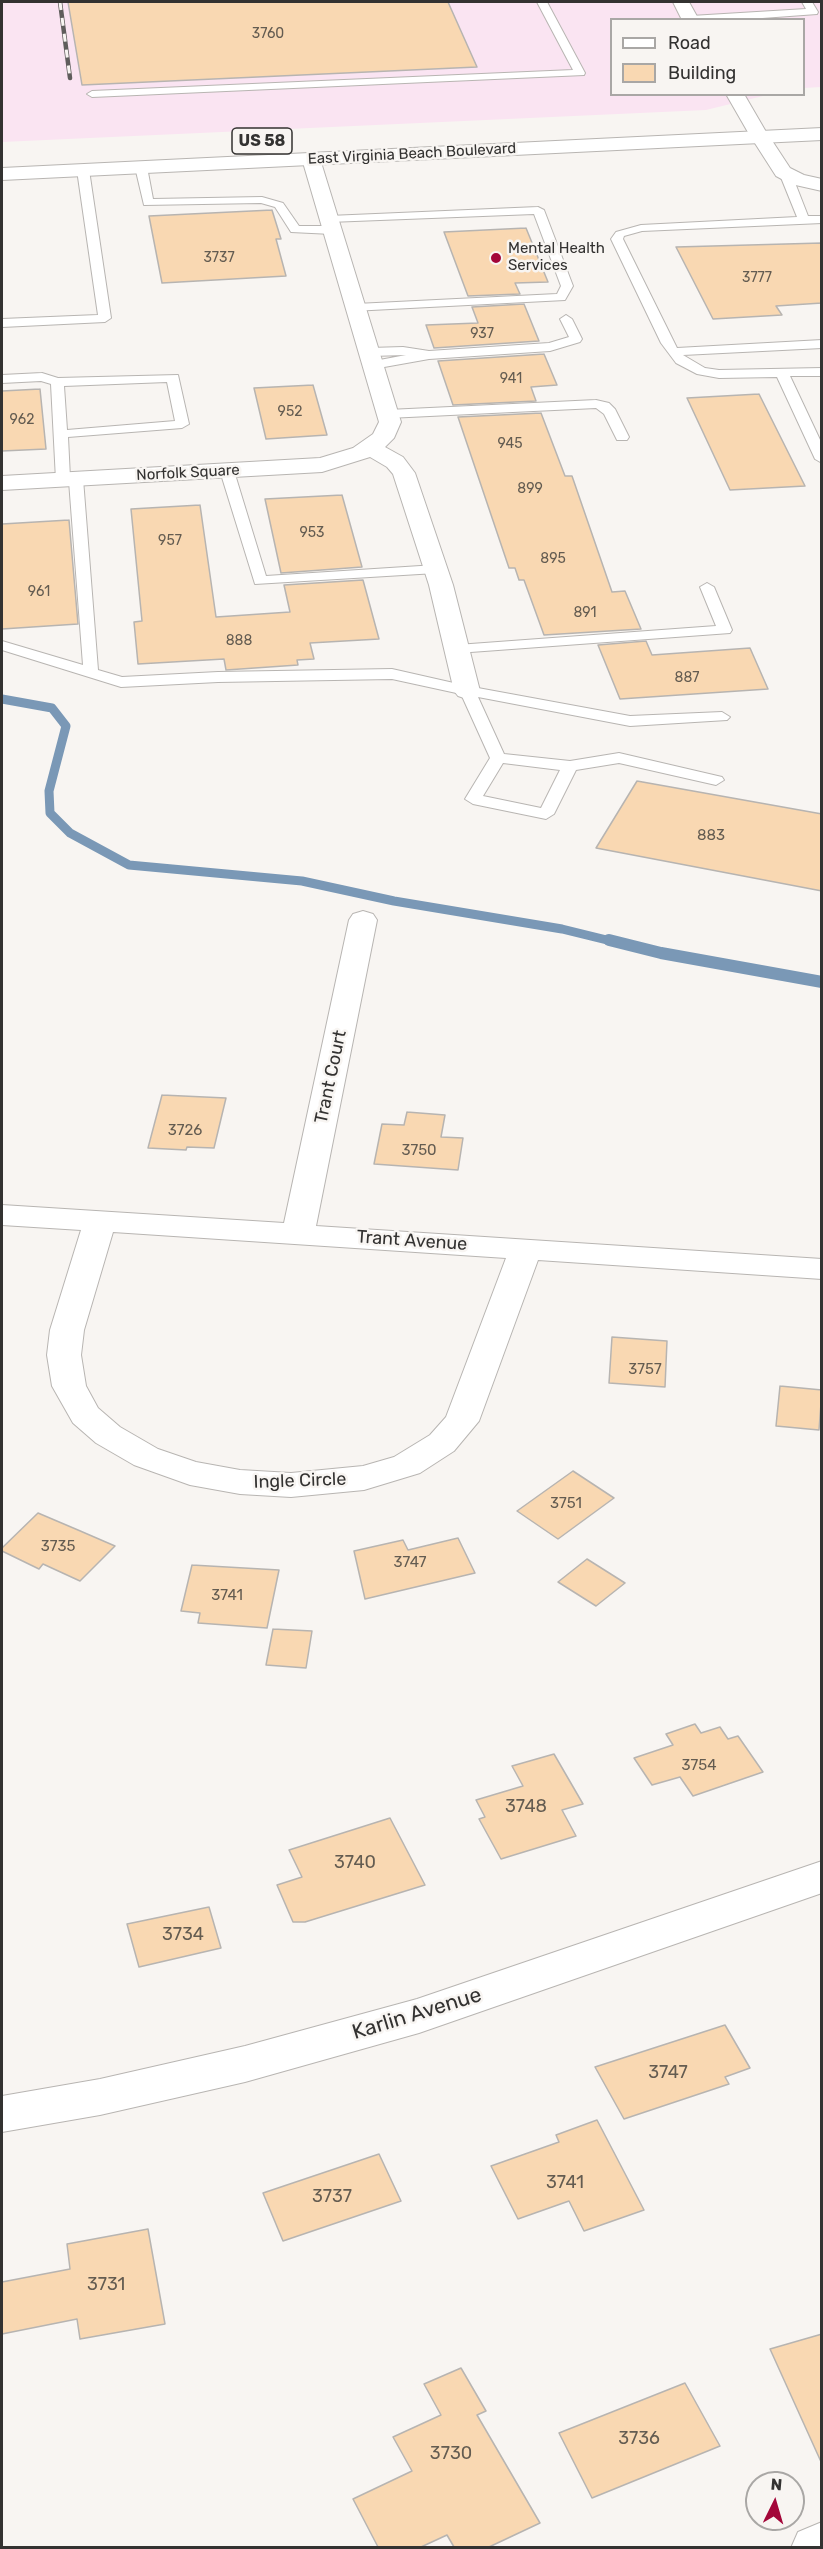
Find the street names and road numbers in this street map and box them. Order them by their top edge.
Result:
road number: US 58 [232,128,292,154]
street label: East Virginia Beach Boulevard [307,140,517,168]
street label: Norfolk Square [136,461,240,485]
street label: Trant Court [311,1028,351,1126]
street label: Trant Avenue [356,1226,468,1256]
street label: Ingle Circle [253,1469,347,1493]
street label: Karlin Avenue [349,1982,485,2046]

